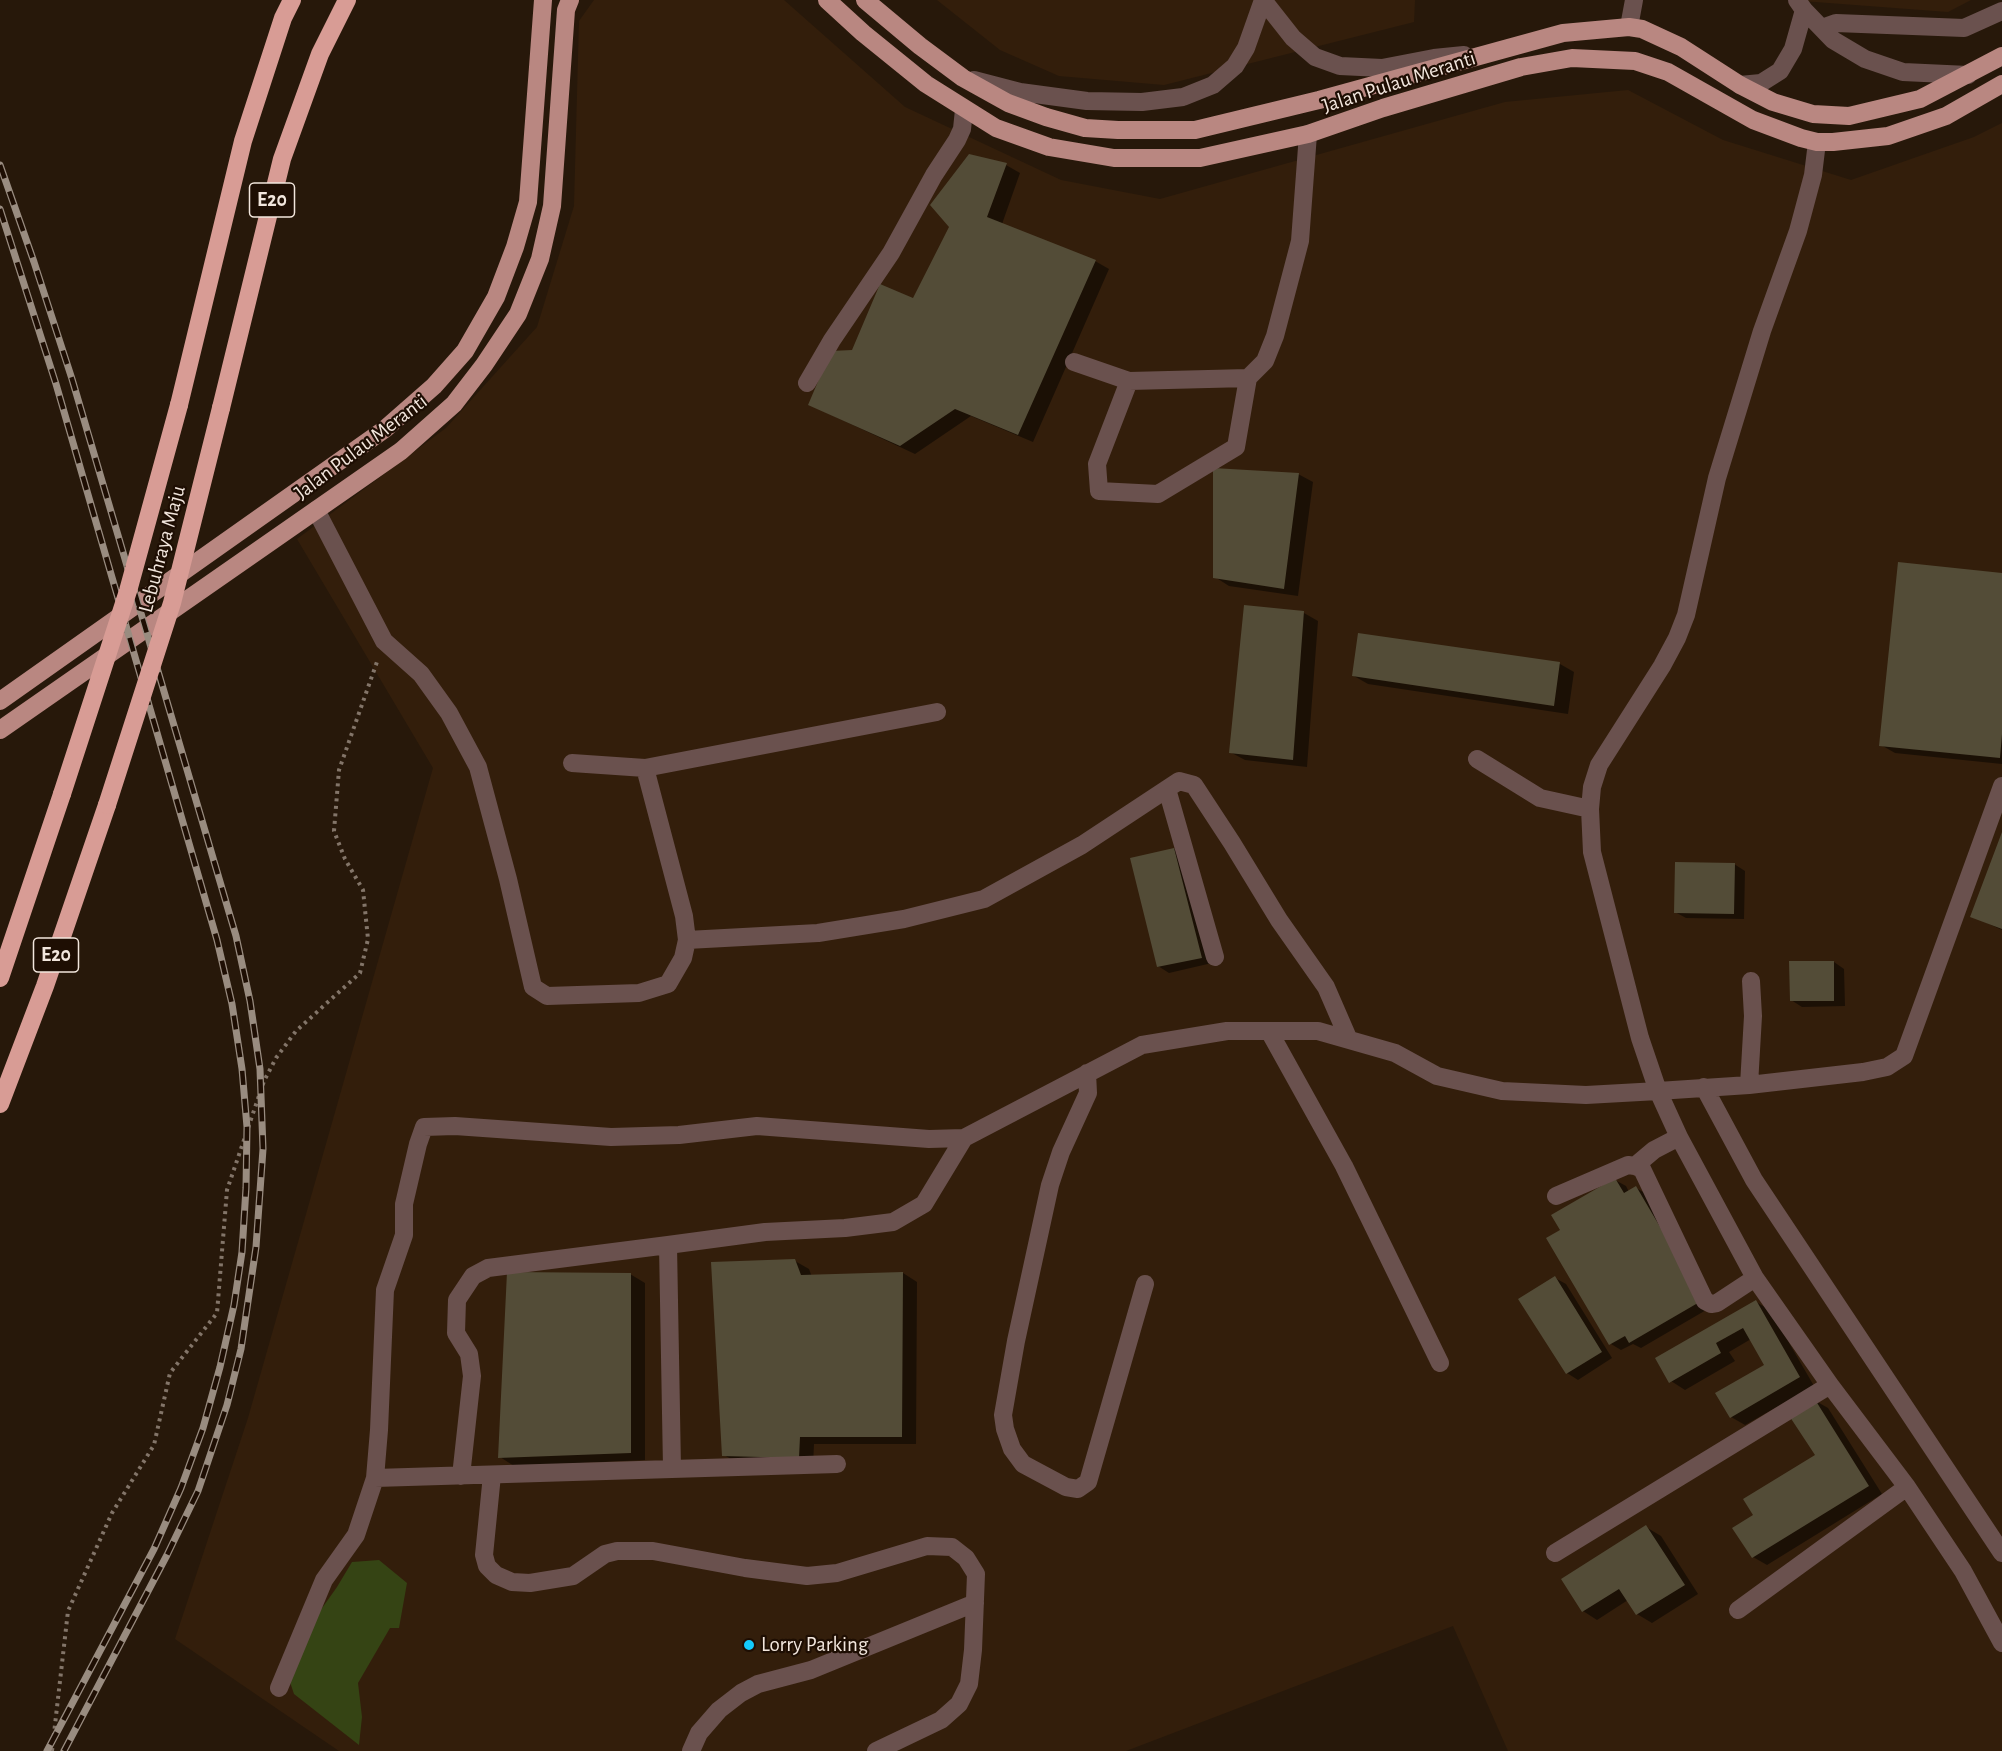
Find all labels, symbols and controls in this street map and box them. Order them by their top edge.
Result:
street label: Jalan Pulau Meranti [1319,45,1479,119]
road number: E20 [250,183,294,217]
street label: Jalan Pulau Meranti [290,389,432,505]
street label: Lebuhraya Maju [133,483,191,615]
road number: E20 [34,938,78,972]
place label: Lorry Parking [761,1632,868,1658]
marker: Lorry Parking [742,1638,756,1652]

